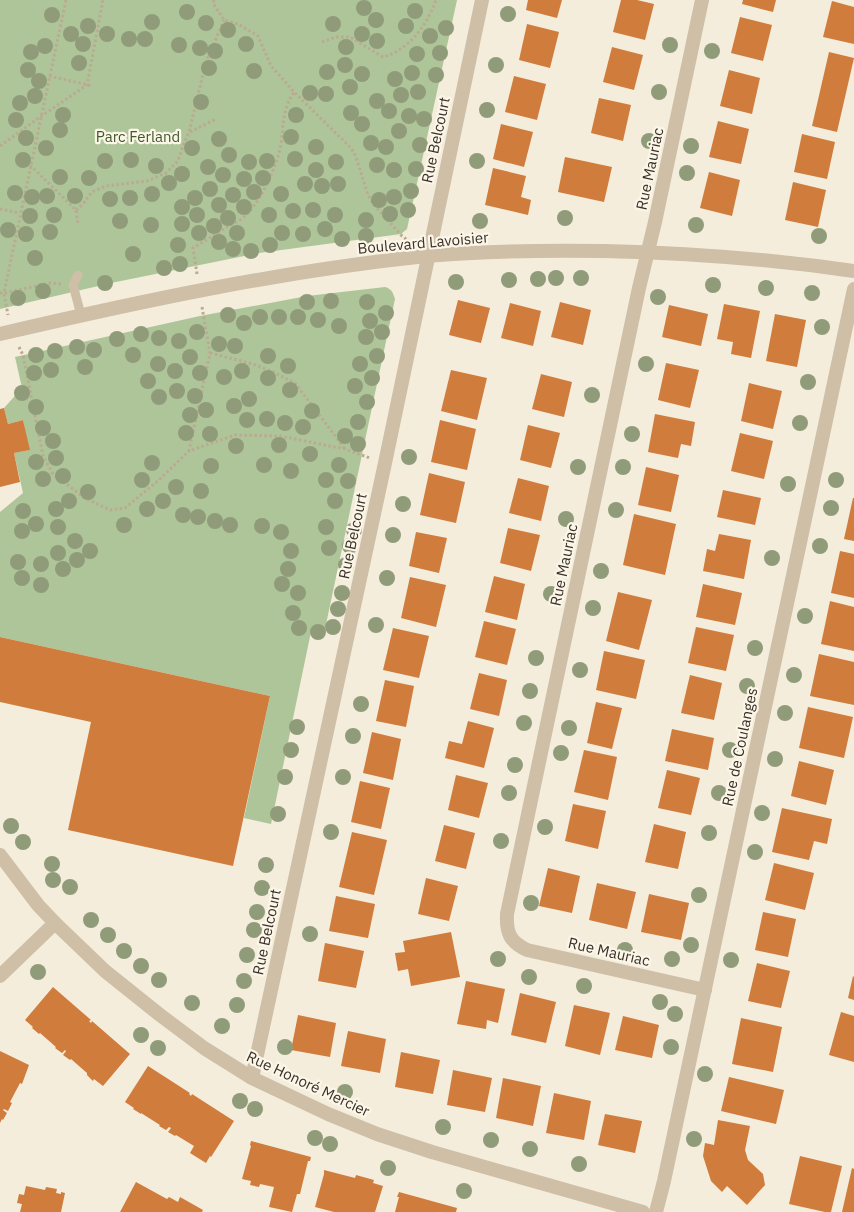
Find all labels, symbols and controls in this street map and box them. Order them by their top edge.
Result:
street label: Rue Belcourt [417,95,454,185]
street label: Rue Mauriac [632,126,668,212]
park label: Parc Ferland [96,127,180,146]
street label: Boulevard Lavoisier [357,227,490,258]
street label: Rue Belcourt [334,491,371,581]
street label: Rue Mauriac [546,522,582,608]
street label: Rue de Coulanges [718,686,761,808]
street label: Rue Belcourt [248,887,285,977]
street label: Rue Mauriac [566,933,652,970]
street label: Rue Honoré Mercier [244,1047,373,1121]

